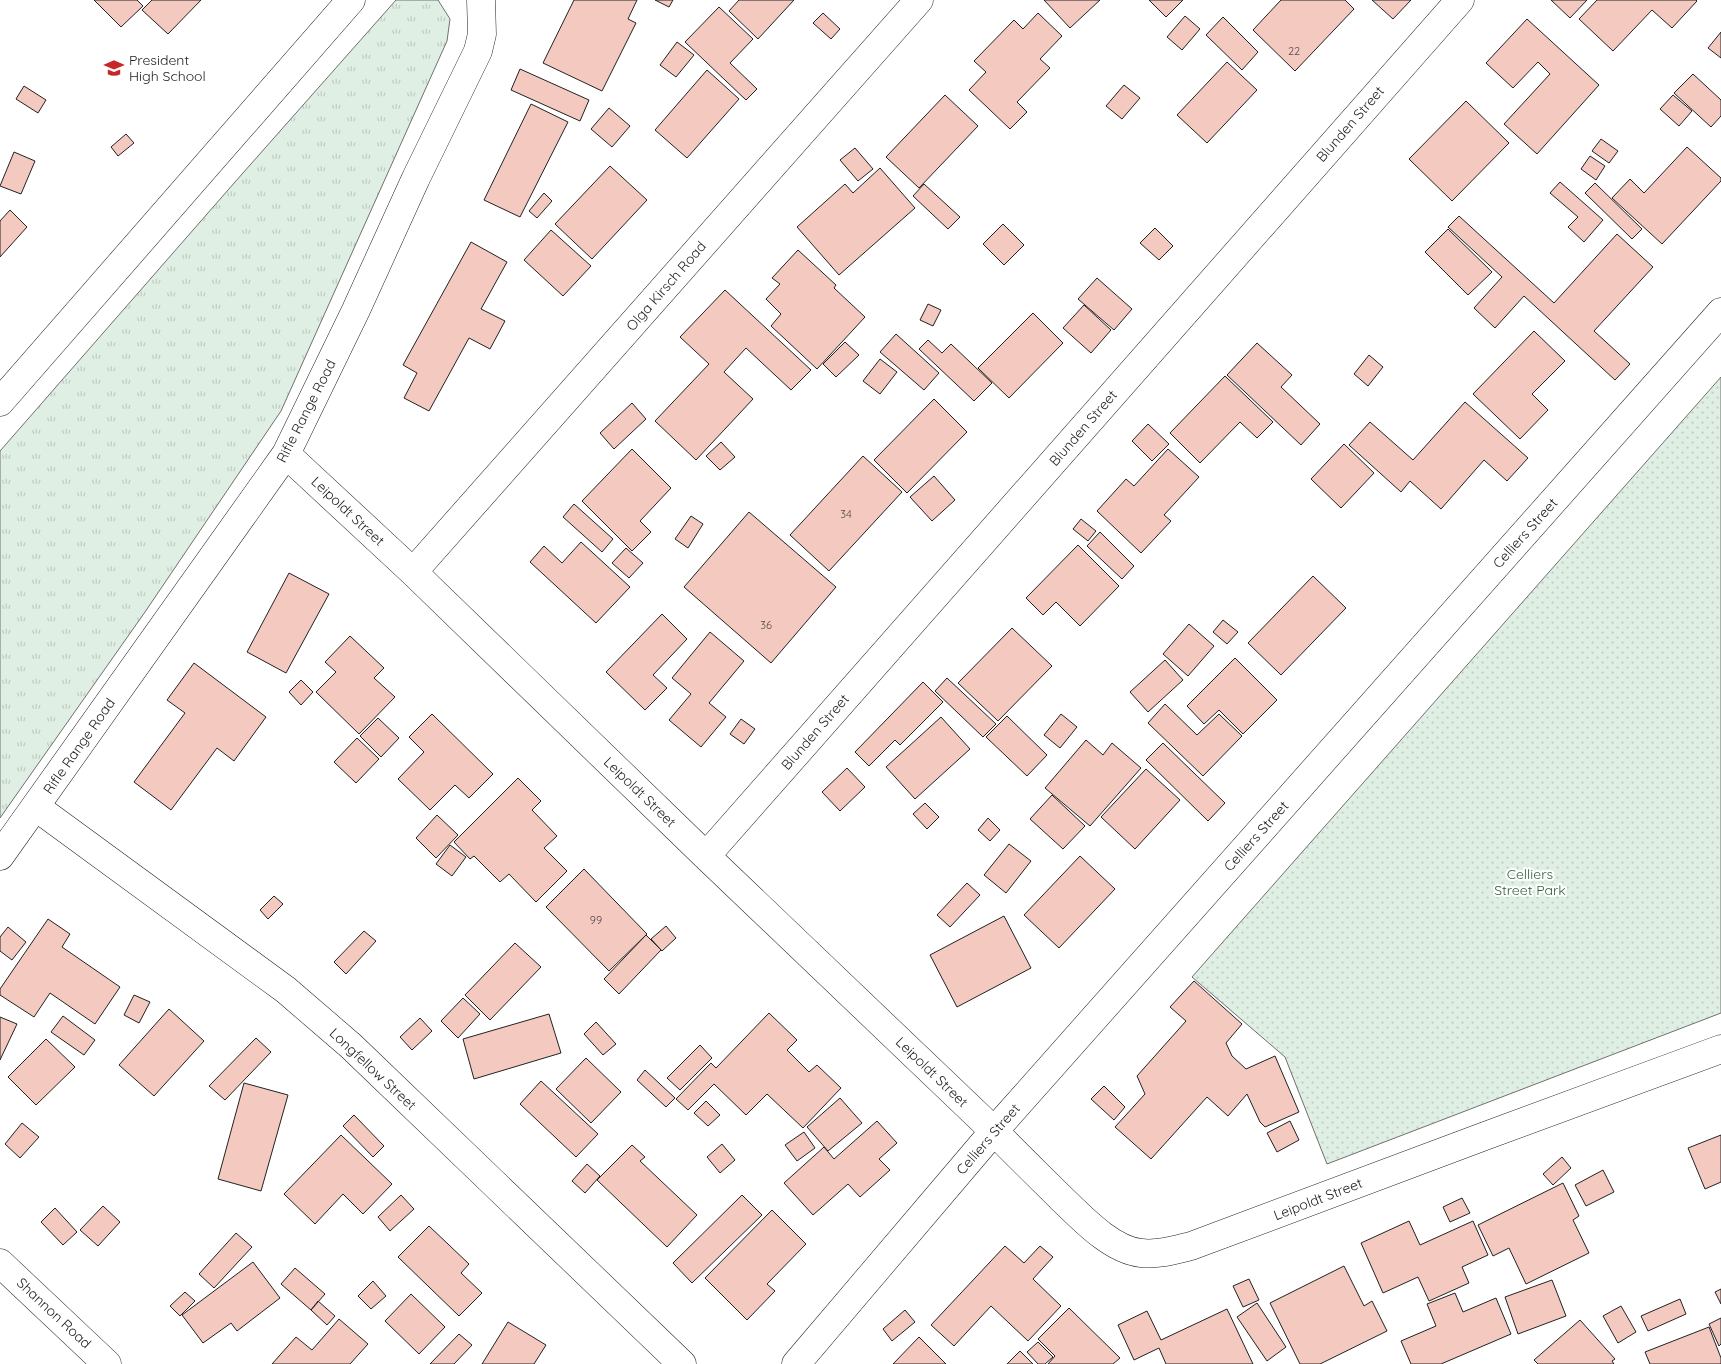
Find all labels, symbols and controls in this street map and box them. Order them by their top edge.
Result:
house number: 22 [1288,44,1300,58]
place label: President High School [129,51,206,85]
school or university icon: President High School [103,57,125,79]
street label: Blunden Street [1312,82,1388,166]
street label: Olga Kirsch Road [622,237,710,335]
street label: Rifle Range Road [272,356,340,466]
street label: Blunden Street [1045,386,1121,470]
street label: Leipoldt Street [308,472,389,550]
street label: Celliers Street [1489,494,1561,572]
house number: 34 [840,507,852,521]
house number: 36 [760,618,772,632]
street label: Blunden Street [777,690,853,774]
street label: Rifle Range Road [39,694,119,798]
street label: Leipoldt Street [600,753,680,831]
street label: Celliers Street [1220,797,1292,875]
park label: Celliers Street Park [1494,865,1566,899]
house number: 99 [590,913,602,927]
street label: Longfellow Street [326,1024,420,1114]
street label: Leipoldt Street [892,1033,972,1111]
street label: Celliers Street [952,1100,1024,1178]
street label: Leipoldt Street [1271,1174,1365,1224]
street label: Shannon Road [13,1274,95,1352]

